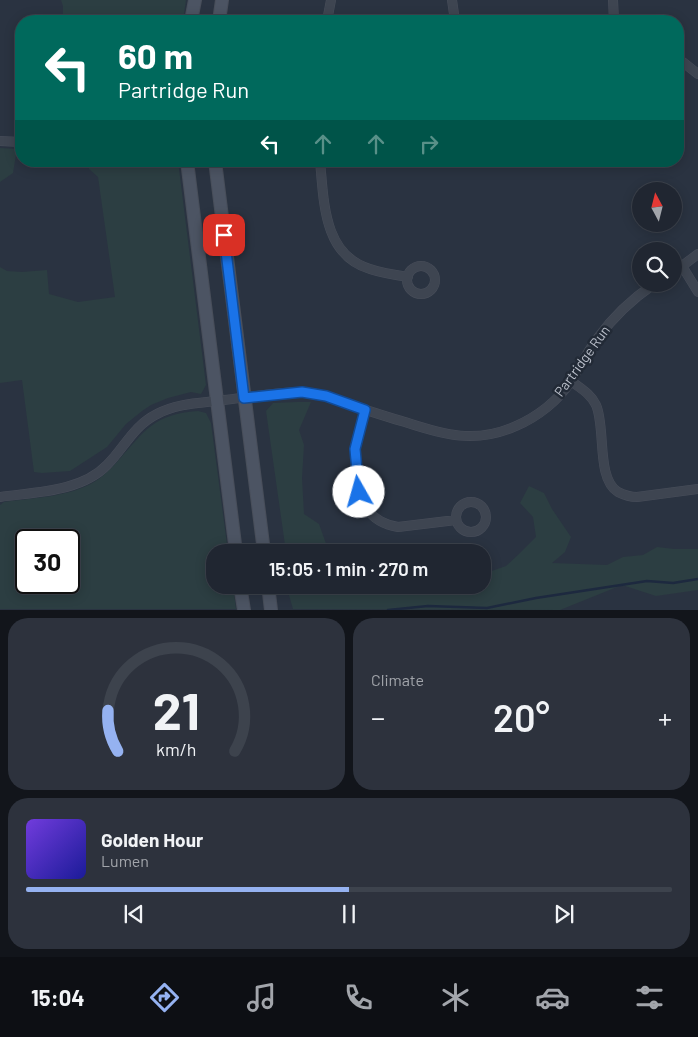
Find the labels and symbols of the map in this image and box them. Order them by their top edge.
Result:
north arrow [632,182,682,232]
pin [203,214,245,256]
street label: Partridge Run [550,322,613,399]
position arrow [332,465,384,517]
speed limit sign: 30 [15,529,80,594]

